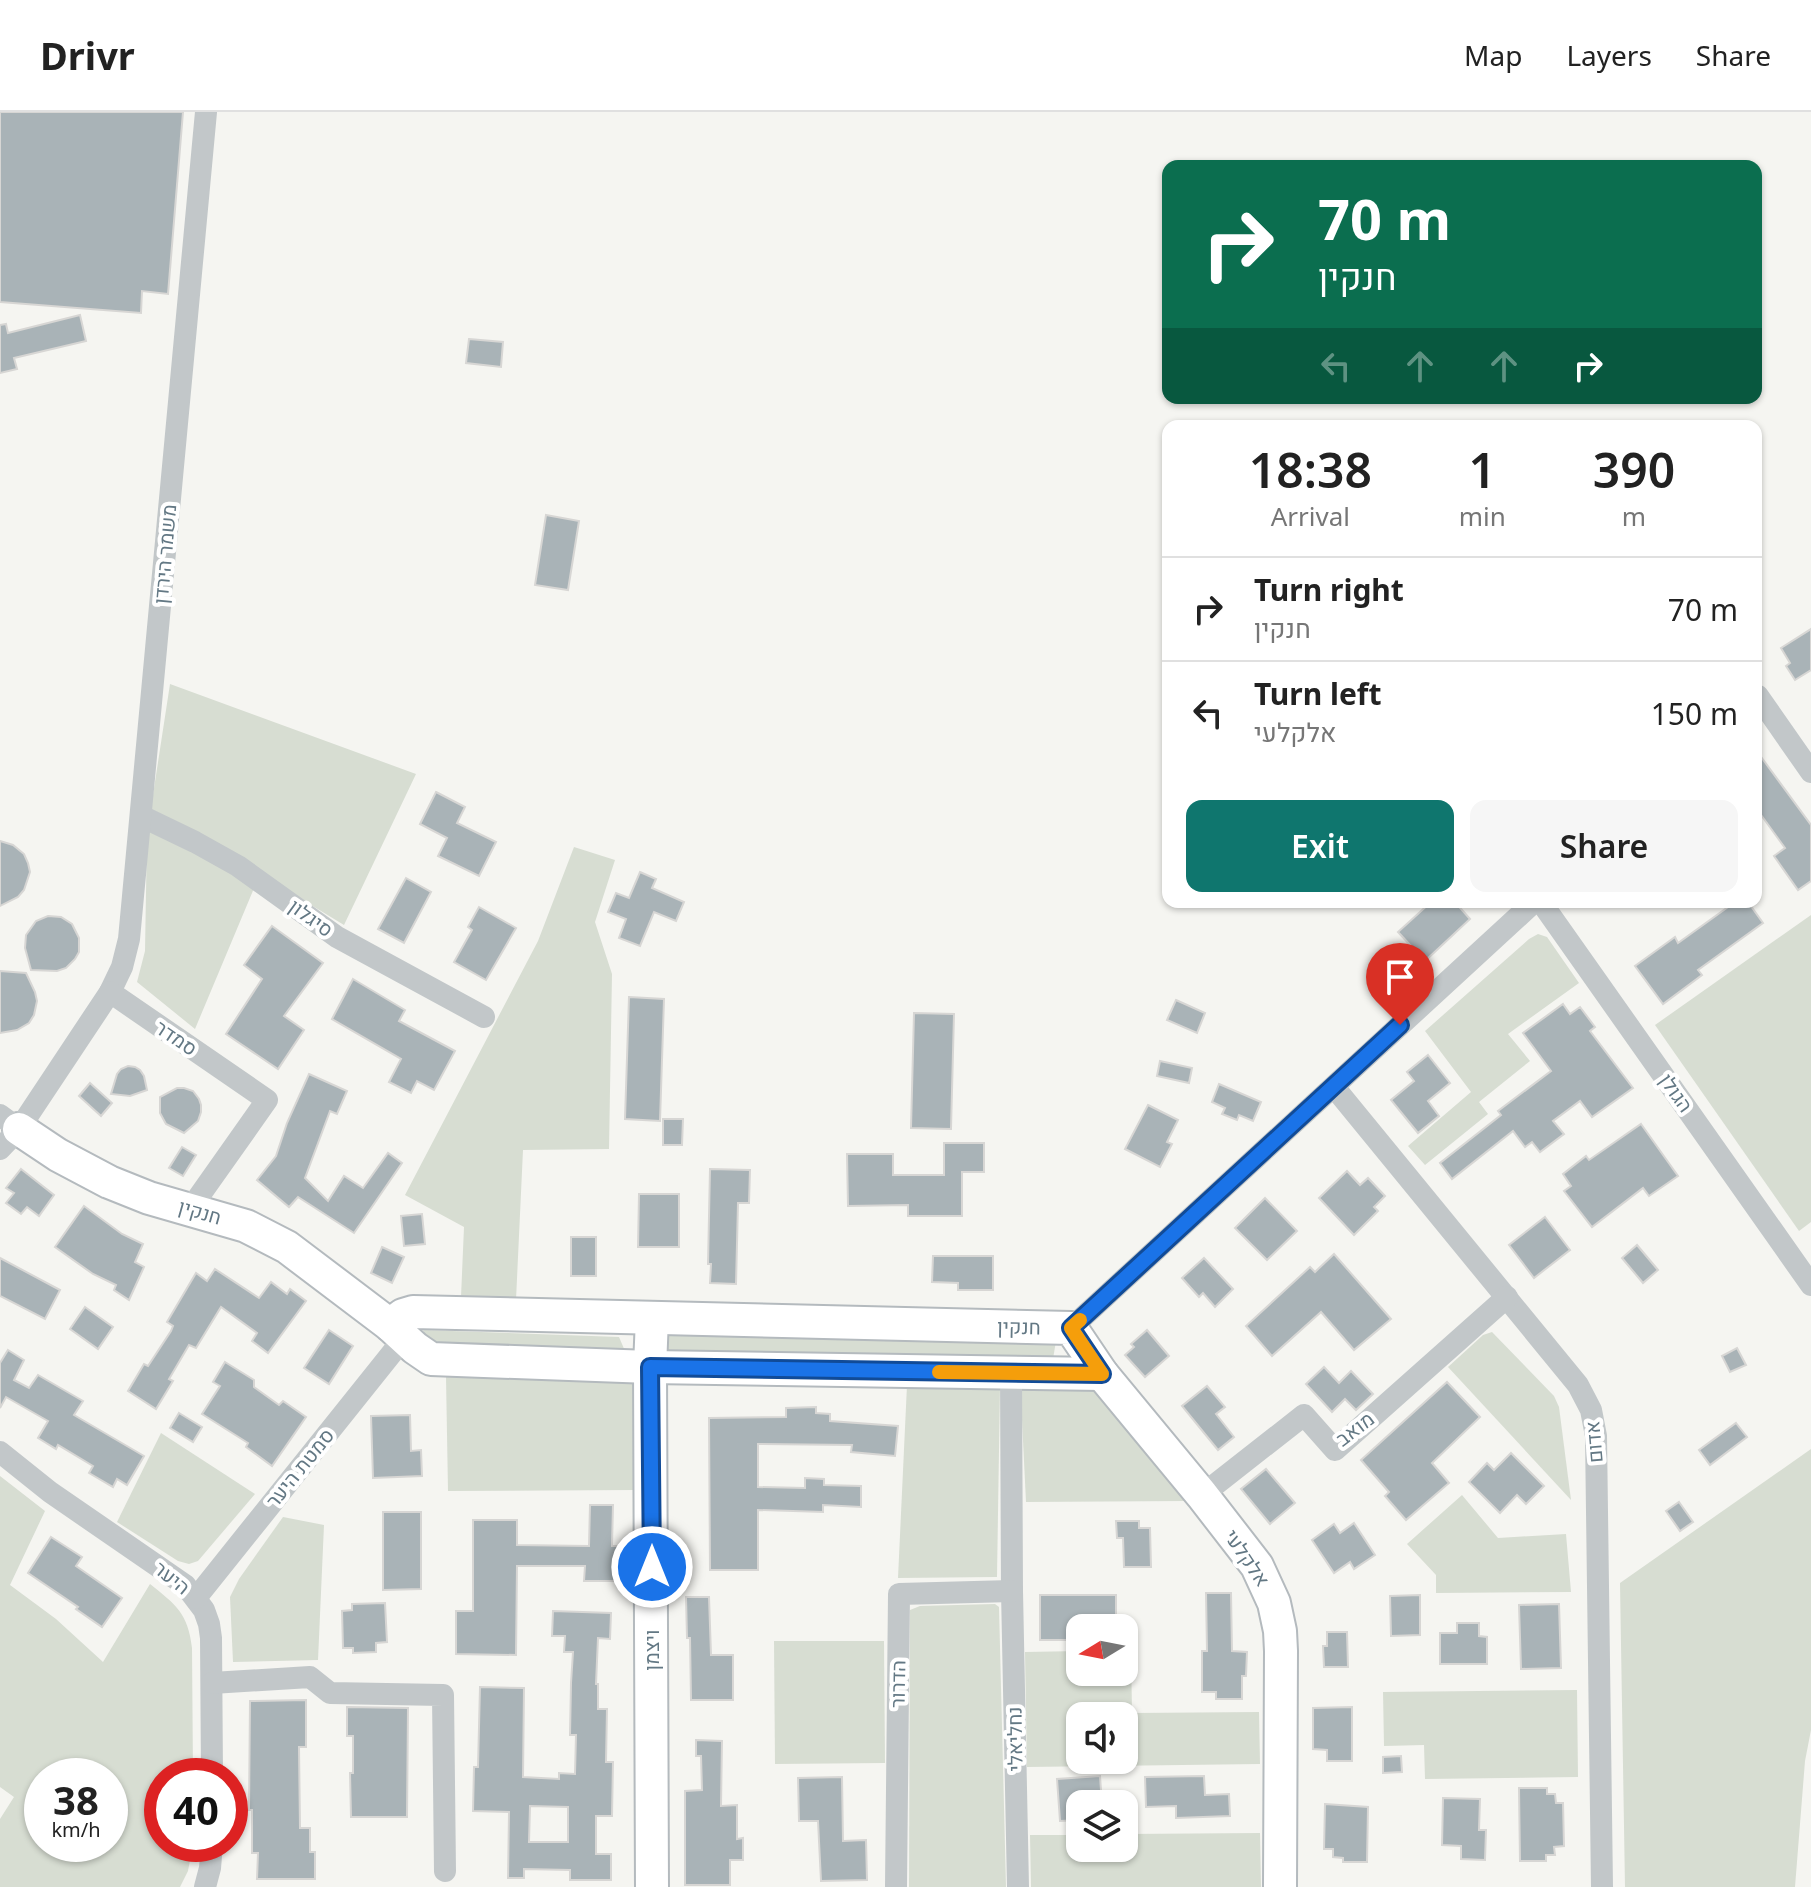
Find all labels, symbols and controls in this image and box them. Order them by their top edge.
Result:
text: Drivr [40,29,135,81]
text: Map [1464,36,1522,74]
text: Layers [1566,36,1652,74]
text: Share [1696,36,1771,74]
text: 70 m [1318,180,1451,256]
icon: right [1186,192,1290,296]
text: חנקין [1318,252,1397,301]
icon: left [1314,344,1358,388]
icon: ahead [1398,344,1442,388]
icon: ahead [1482,344,1526,388]
icon: right [1566,344,1610,388]
text: 18:38 [1249,437,1372,502]
text: 1 [1469,437,1496,502]
text: 390 [1593,437,1675,502]
text: Arrival [1271,498,1350,534]
text: min [1459,498,1506,534]
text: m [1622,498,1646,534]
street label: משמר הירדן [147,503,182,605]
text: Turn right [1254,569,1404,610]
icon: right [1186,587,1230,631]
text: 70 m [1668,589,1738,630]
text: חנקין [1254,610,1311,646]
text: Turn left [1254,673,1382,714]
icon: left [1186,691,1230,735]
text: 150 m [1651,693,1738,734]
text: אלקלעי [1254,714,1336,750]
button: Exit [1186,800,1454,892]
button: Share [1470,800,1738,892]
street label: סיגלון [284,892,339,943]
pin [1366,943,1434,1025]
icon: arrive [1378,955,1422,999]
street label: סמדר [150,1014,203,1062]
street label: הגולן [1653,1068,1699,1117]
street label: חנקין [175,1193,225,1231]
street label: חנקין [997,1313,1041,1340]
street label: מואב [1330,1405,1380,1452]
street label: אדום [1578,1420,1609,1464]
street label: סמטת היער [259,1422,340,1513]
street label: אלקלעי [1218,1524,1276,1592]
position arrow [610,1525,694,1609]
street label: היער [149,1555,196,1600]
north arrow [1066,1614,1138,1686]
map controls [1066,1614,1138,1862]
street label: ויצמן [638,1629,665,1671]
street label: הדרור [884,1660,911,1708]
button: sound [1066,1702,1138,1774]
street label: נחליאלי [1000,1706,1029,1772]
speed limit sign: 40 [144,1758,248,1862]
text: 38 [53,1772,99,1827]
button: layers [1066,1790,1138,1862]
text: km/h [51,1816,101,1843]

